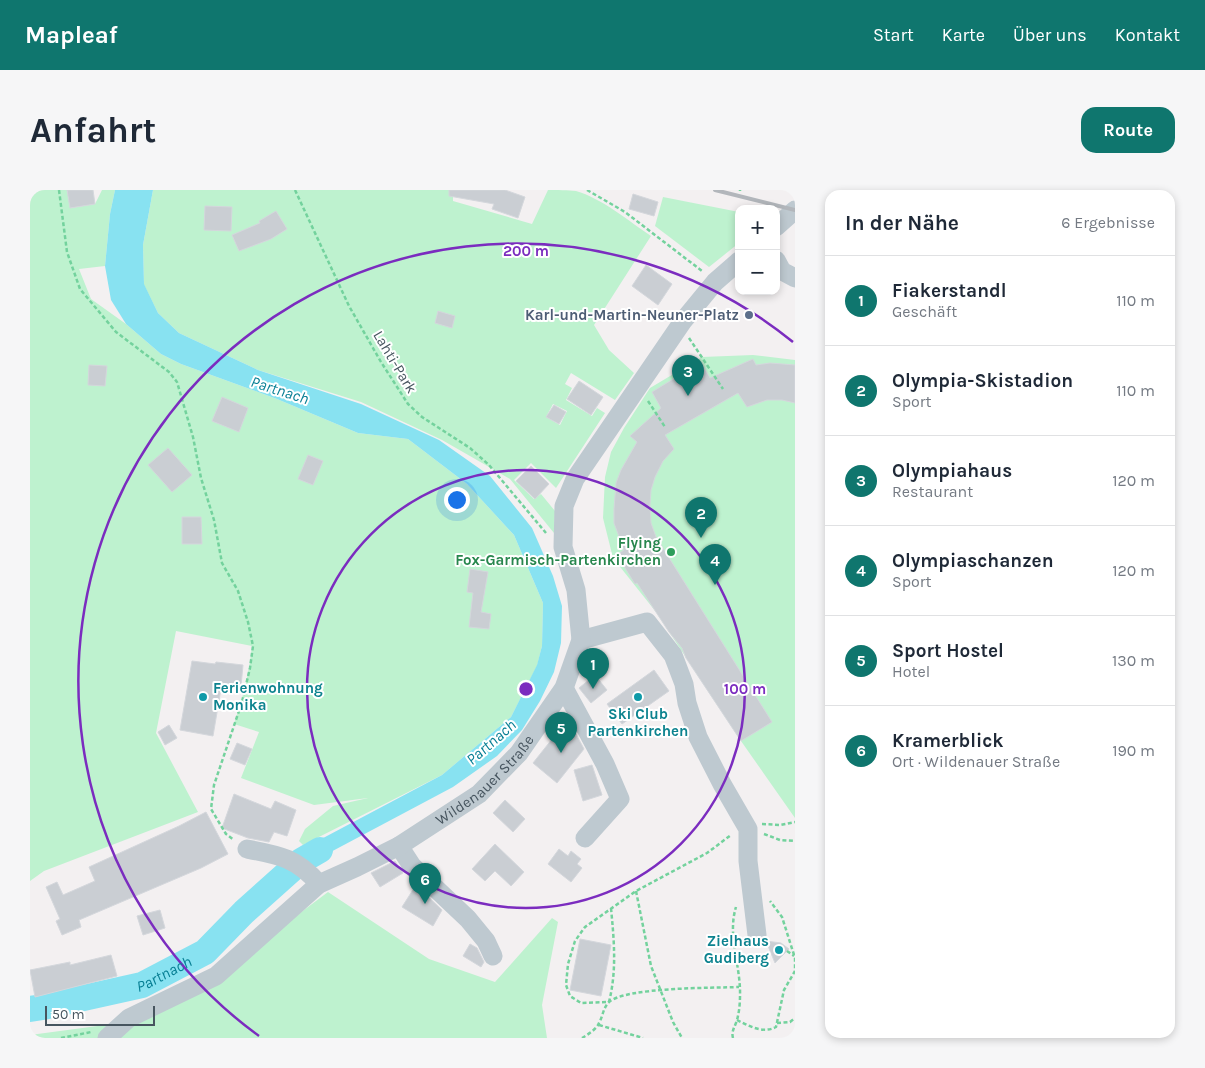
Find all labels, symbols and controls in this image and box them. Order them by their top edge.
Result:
text: Mapleaf [25,21,118,49]
text: Start [873,24,914,46]
text: Karte [942,24,985,46]
text: Über uns [1013,24,1087,46]
text: Kontakt [1115,24,1180,46]
button: Route [1081,107,1175,153]
text: Anfahrt [30,110,156,151]
map controls [735,205,780,295]
button: + [735,205,780,250]
text: In der Nähe [845,211,959,235]
text: 6 Ergebnisse [1061,213,1155,232]
text: 200 m [503,242,549,260]
button: − [735,250,780,295]
text: Fiakerstandl [892,280,1006,302]
text: 1 [858,291,864,310]
text: 110 m [1116,291,1155,310]
text: Geschäft [892,302,957,321]
place label: Karl-und-Martin-Neuner-Platz [525,306,739,324]
marker: Karl-und-Martin-Neuner-Platz [743,309,755,321]
street label: Lahti-Park [369,327,421,397]
pin: 3 [672,355,704,396]
text: Olympia-Skistadion [892,370,1073,392]
water label: Partnach [249,372,311,408]
text: 2 [856,381,866,400]
text: 110 m [1116,381,1155,400]
text: Sport [892,392,932,411]
text: Olympiahaus [892,460,1012,482]
text: 3 [856,471,866,490]
text: 120 m [1112,471,1155,490]
text: Restaurant [892,482,973,501]
your location [444,487,470,513]
pin: 2 [685,497,717,538]
place label: Flying Fox-Garmisch-Partenkirchen [455,534,661,569]
pin: 4 [699,544,731,585]
marker: Flying Fox-Garmisch-Partenkirchen [665,546,677,558]
text: Olympiaschanzen [892,550,1053,572]
text: 4 [856,561,866,580]
text: 120 m [1112,561,1155,580]
text: Sport [892,572,932,591]
text: Sport Hostel [892,640,1004,662]
pin: 1 [577,648,609,689]
text: 5 [856,651,866,670]
text: 130 m [1112,651,1155,670]
text: Hotel [892,662,930,681]
place label: Ferienwohnung Monika [213,679,323,714]
centre of rings [517,680,535,698]
text: 100 m [724,680,766,698]
marker: Ferienwohnung Monika [197,691,209,703]
marker: Ski Club Partenkirchen [632,691,644,703]
place label: Ski Club Partenkirchen [588,705,688,740]
pin: 5 [545,712,577,753]
water label: Partnach [462,715,520,769]
text: Kramerblick [892,730,1004,752]
street label: Wildenauer Straße [432,732,538,829]
text: 6 [856,741,866,760]
text: 190 m [1112,741,1155,760]
text: Ort · Wildenauer Straße [892,752,1060,771]
pin: 6 [409,863,441,904]
place label: Zielhaus Gudiberg [704,932,769,967]
marker: Zielhaus Gudiberg [773,944,785,956]
water label: Partnach [135,951,195,995]
scale bar [45,1003,155,1026]
text: 50 m [52,1006,85,1023]

